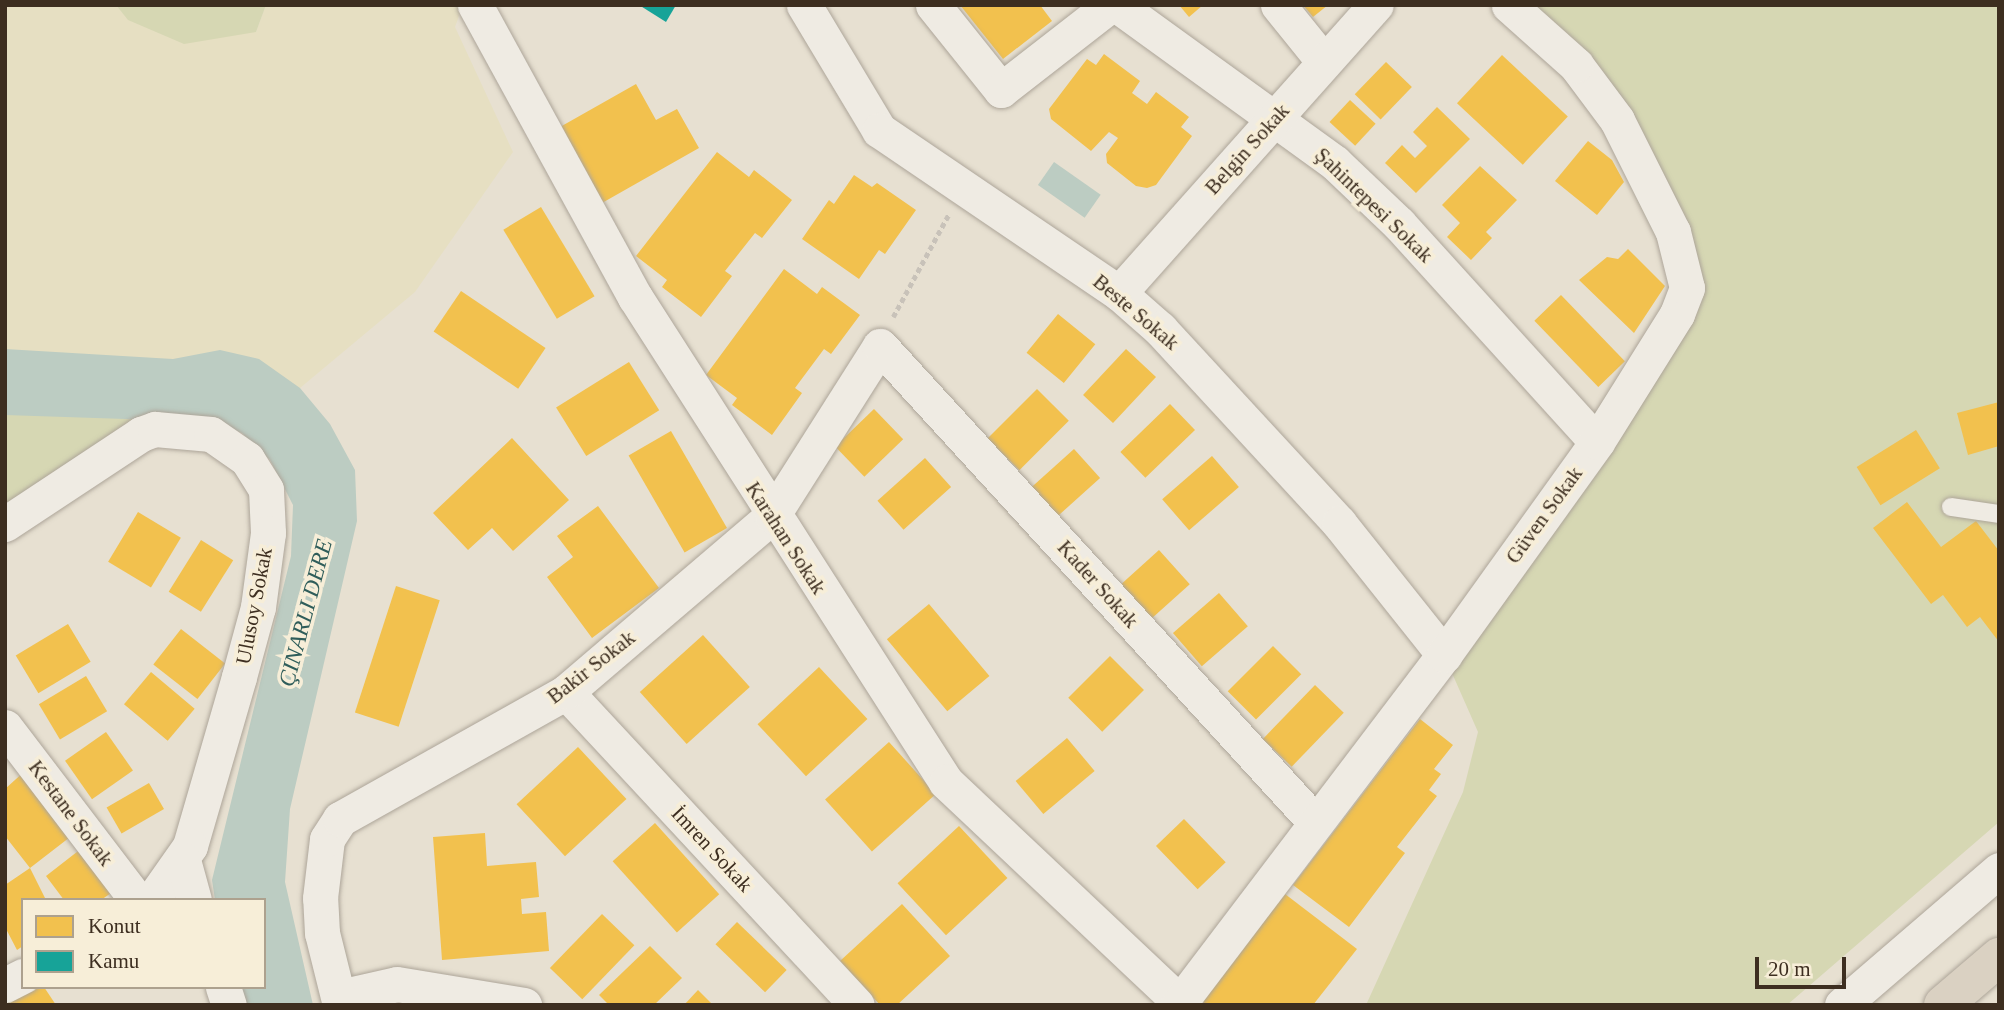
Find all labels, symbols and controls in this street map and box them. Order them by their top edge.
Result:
street label: Belgin Sokak [1200,98,1294,200]
street label: Şahintepesi Sokak [1310,142,1438,268]
street label: Beste Sokak [1088,269,1184,355]
street label: Güven Sokak [1500,462,1588,568]
street label: Karahan Sokak [740,477,832,599]
street label: Kader Sokak [1052,535,1144,633]
water label: ÇINARLI DERE [273,536,339,690]
street label: Ulusoy Sokak [230,545,278,667]
street label: Bakir Sokak [542,625,640,709]
street label: Kestane Sokak [23,755,119,871]
street label: İmren Sokak [666,801,758,897]
legend [21,898,266,989]
text: Konut [88,914,141,938]
scale bar [1759,944,1850,988]
text: Kamu [88,949,139,973]
text: 20 m [1768,957,1811,981]

